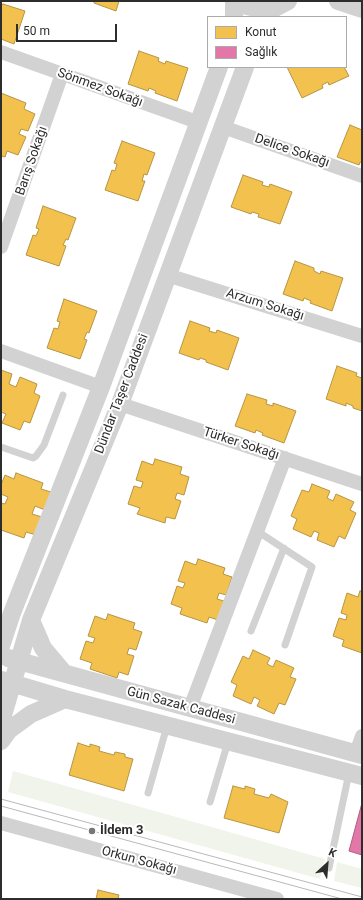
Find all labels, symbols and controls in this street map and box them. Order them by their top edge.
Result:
scale bar [18,16,119,42]
legend [207,16,347,68]
text: 50 m [23,24,50,38]
text: Konut [245,25,276,39]
text: Sağlık [245,45,277,59]
street label: Sönmez Sokağı [55,65,145,111]
street label: Barış Sokağı [13,124,51,198]
street label: Delice Sokağı [253,131,331,171]
street label: Arzum Sokağı [224,286,306,324]
street label: Dündar Taşer Caddesi [92,332,152,456]
street label: Türker Sokağı [201,424,281,464]
street label: Gün Sazak Caddesi [125,684,237,728]
place label: İldem 3 [100,823,144,839]
marker: İldem 3 [87,826,97,836]
street label: Orkun Sokağı [100,844,178,878]
north arrow [307,844,347,884]
text: K [326,845,338,860]

